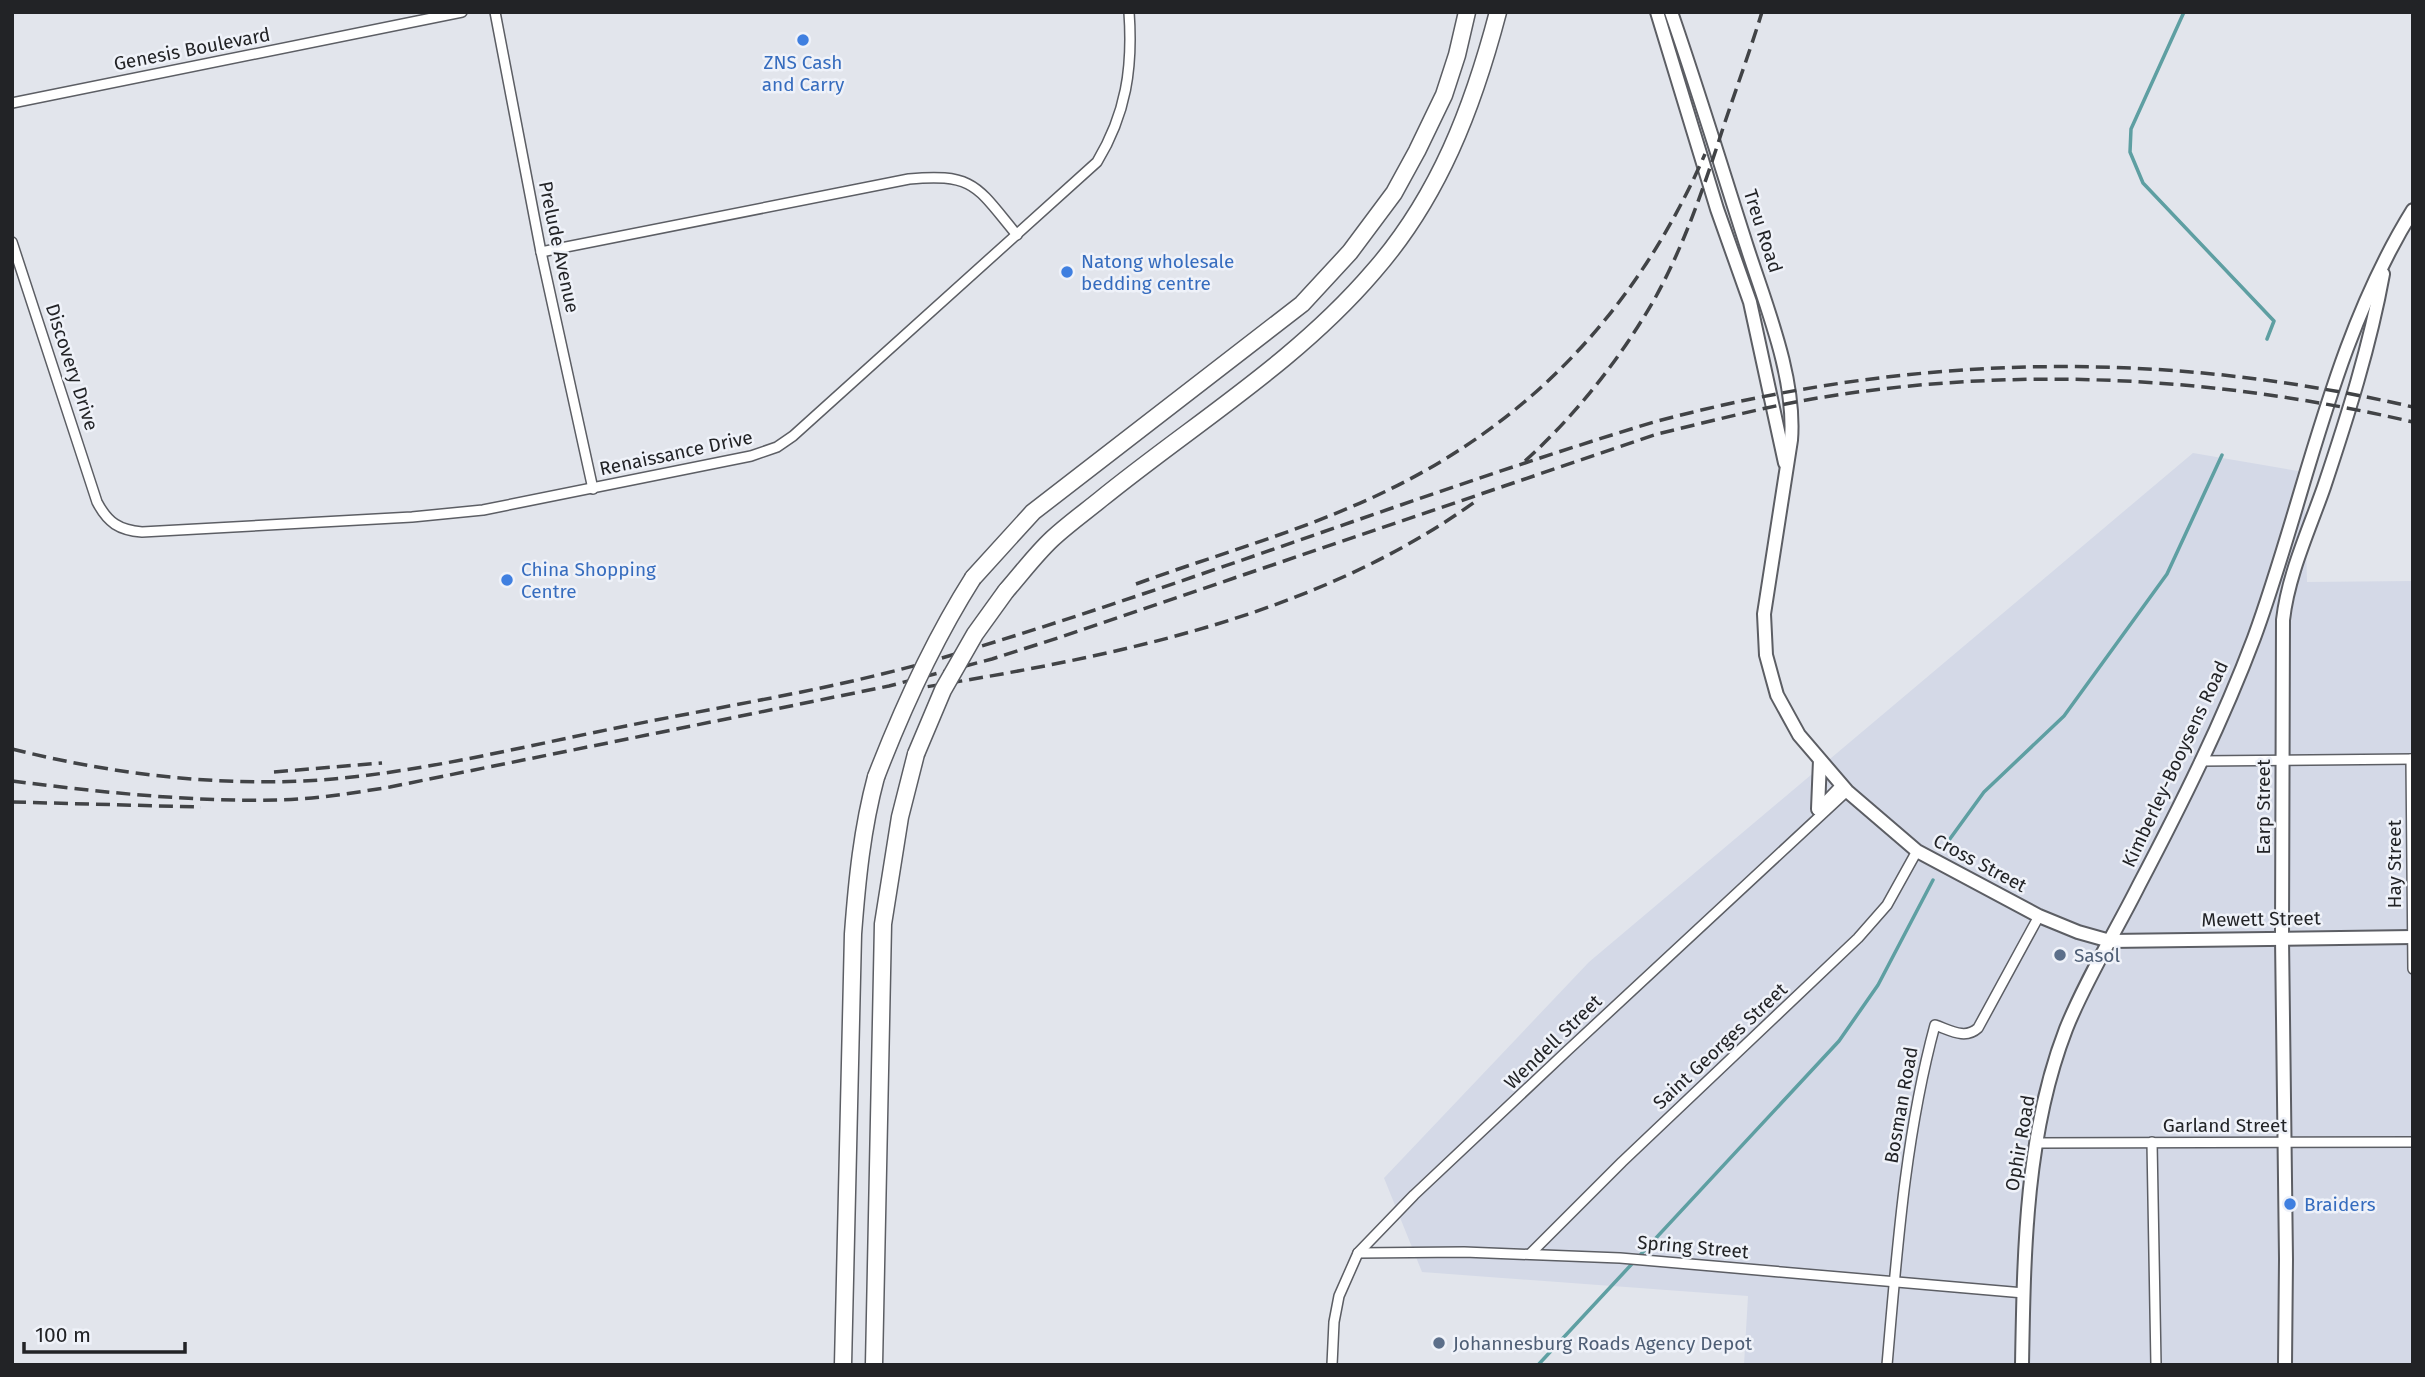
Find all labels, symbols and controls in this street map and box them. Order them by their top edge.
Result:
street label: Genesis Boulevard [112,23,272,75]
marker: ZNS Cash and Carry [795,32,811,48]
place label: ZNS Cash and Carry [762,51,845,96]
street label: Prelude Avenue [534,179,584,315]
street label: Treu Road [1739,186,1787,276]
place label: Natong wholesale bedding centre [1081,250,1234,295]
marker: Natong wholesale bedding centre [1059,264,1075,280]
street label: Discovery Drive [41,301,103,433]
street label: Renaissance Drive [597,426,755,480]
place label: China Shopping Centre [521,558,656,603]
marker: China Shopping Centre [499,572,515,588]
street label: Kimberley-Booysens Road [2117,657,2233,871]
street label: Earp Street [2252,759,2275,855]
street label: Hay Street [2383,819,2406,908]
street label: Cross Street [1929,829,2031,897]
street label: Mewett Street [2201,906,2321,932]
place label: Sasol [2074,944,2120,967]
marker: Sasol [2052,947,2068,963]
street label: Saint Georges Street [1648,978,1792,1114]
street label: Wendell Street [1500,990,1607,1094]
street label: Bosman Road [1879,1045,1923,1165]
street label: Ophir Road [2000,1093,2040,1193]
street label: Garland Street [2163,1114,2287,1137]
place label: Braiders [2304,1193,2376,1216]
marker: Braiders [2282,1196,2298,1212]
street label: Spring Street [1636,1231,1750,1263]
scale bar [24,1310,186,1354]
text: 100 m [35,1322,91,1348]
place label: Johannesburg Roads Agency Depot [1453,1332,1752,1355]
marker: Johannesburg Roads Agency Depot [1431,1335,1447,1351]

